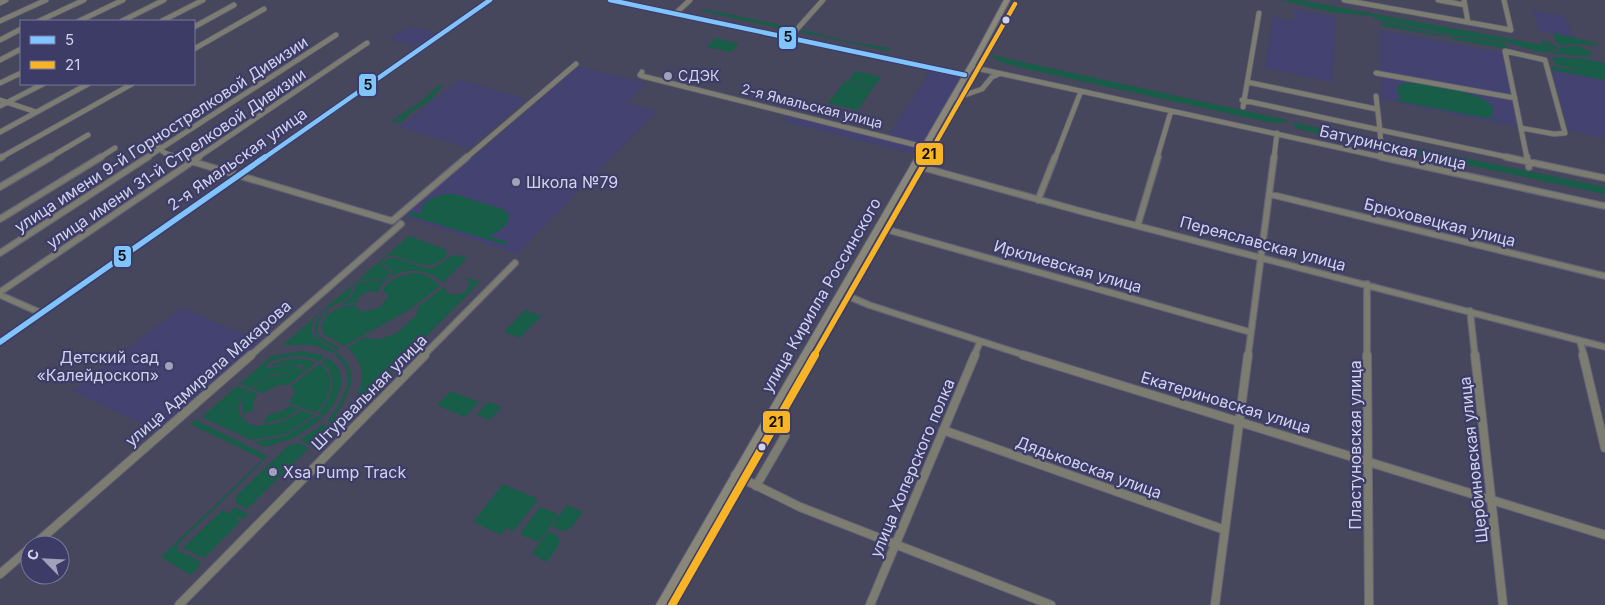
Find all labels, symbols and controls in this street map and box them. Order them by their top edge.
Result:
unlabelled marker [1001,15,1011,25]
legend [20,20,195,85]
line badge: 5 [778,26,797,50]
text: 5 [784,28,793,45]
text: 5 [65,30,74,49]
street label: улица имени 9-й Горнострелковой Дивизии [11,31,311,237]
text: 21 [65,55,80,74]
street label: улица имени 31-й Стрелковой Дивизии [43,64,309,252]
place label: СДЭК [678,67,720,84]
marker: СДЭК [662,70,674,82]
line badge: 5 [358,73,377,97]
text: 5 [364,76,373,93]
street label: 2-я Ямальская улица [740,80,885,131]
street label: 2-я Ямальская улица [163,103,311,215]
street label: Батуринская улица [1317,120,1469,174]
line badge: 21 [915,142,944,166]
text: 21 [922,145,936,162]
place label: Школа №79 [526,172,618,192]
marker: Школа №79 [510,176,522,188]
street label: Брюховецкая улица [1362,193,1518,251]
street label: улица Кирилла Россинского [757,194,885,396]
street label: Переяславская улица [1178,211,1348,275]
street label: Ирклиевская улица [992,235,1144,297]
line badge: 5 [113,245,132,268]
text: 5 [118,247,127,264]
street label: улица Адмирала Макарова [121,296,295,450]
street label: Штурвальная улица [307,330,431,454]
place label: Детский сад «Калейдоскоп» [37,347,159,385]
marker: Детский сад «Калейдоскоп» [163,360,175,372]
street label: Пластуновская улица [1345,360,1365,530]
street label: Екатериновская улица [1139,367,1313,437]
street label: улица Хоперского полка [865,376,959,560]
street label: Щербиновская улица [1454,376,1492,544]
line badge: 21 [762,410,791,434]
text: 21 [769,413,783,430]
street label: Дядьковская улица [1013,431,1165,503]
unlabelled marker [757,442,767,452]
place label: Xsa Pump Track [283,462,406,482]
marker: Xsa Pump Track [267,466,279,478]
north arrow [20,535,70,585]
text: С [23,546,43,563]

